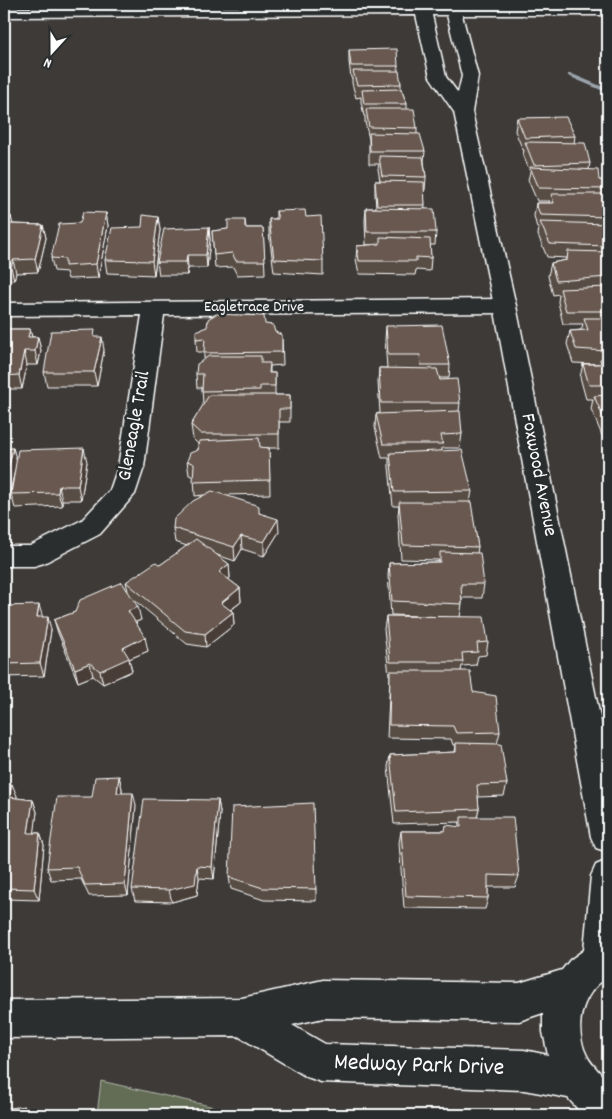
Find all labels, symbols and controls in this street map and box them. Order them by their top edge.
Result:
north arrow [28,28,78,78]
text: N [41,52,55,73]
street label: Eagletrace Drive [204,296,304,319]
street label: Gleneagle Trail [112,369,158,483]
street label: Foxwood Avenue [512,411,564,539]
street label: Medway Park Drive [333,1046,505,1086]

